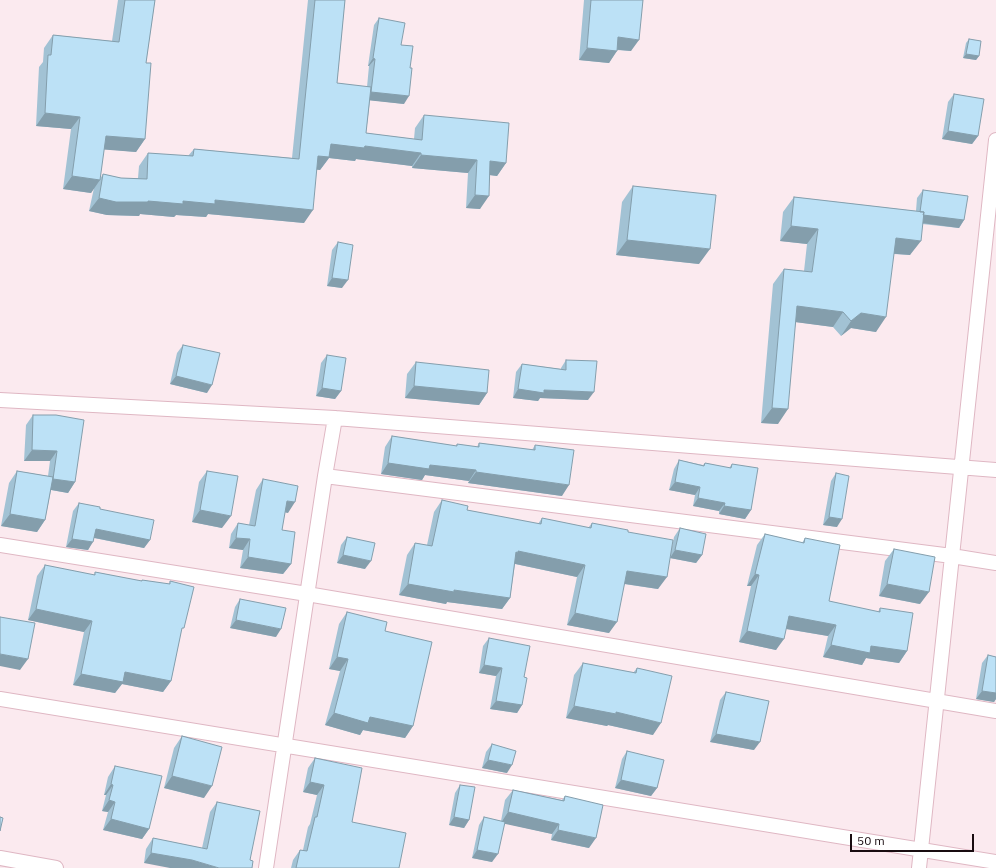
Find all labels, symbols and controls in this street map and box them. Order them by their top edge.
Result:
scale bar [852,826,976,852]
text: 50 m [857,833,885,848]

